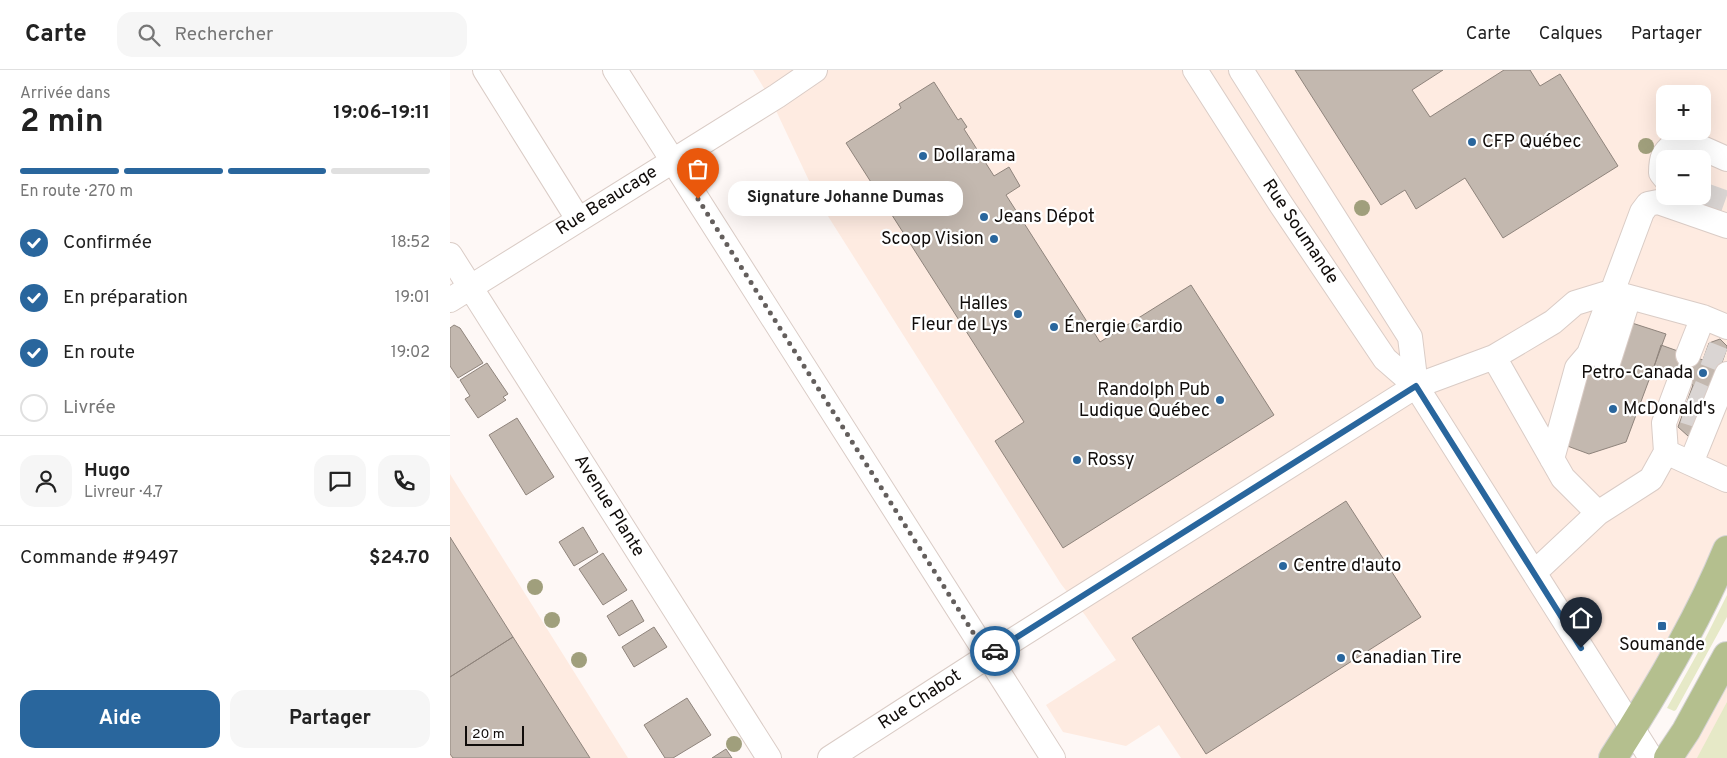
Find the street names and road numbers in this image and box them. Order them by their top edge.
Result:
street label: Rue Beaucage [552,161,662,241]
street label: Rue Soumande [1256,175,1344,289]
street label: Avenue Plante [568,451,650,561]
street label: Rue Chabot [874,665,966,735]

